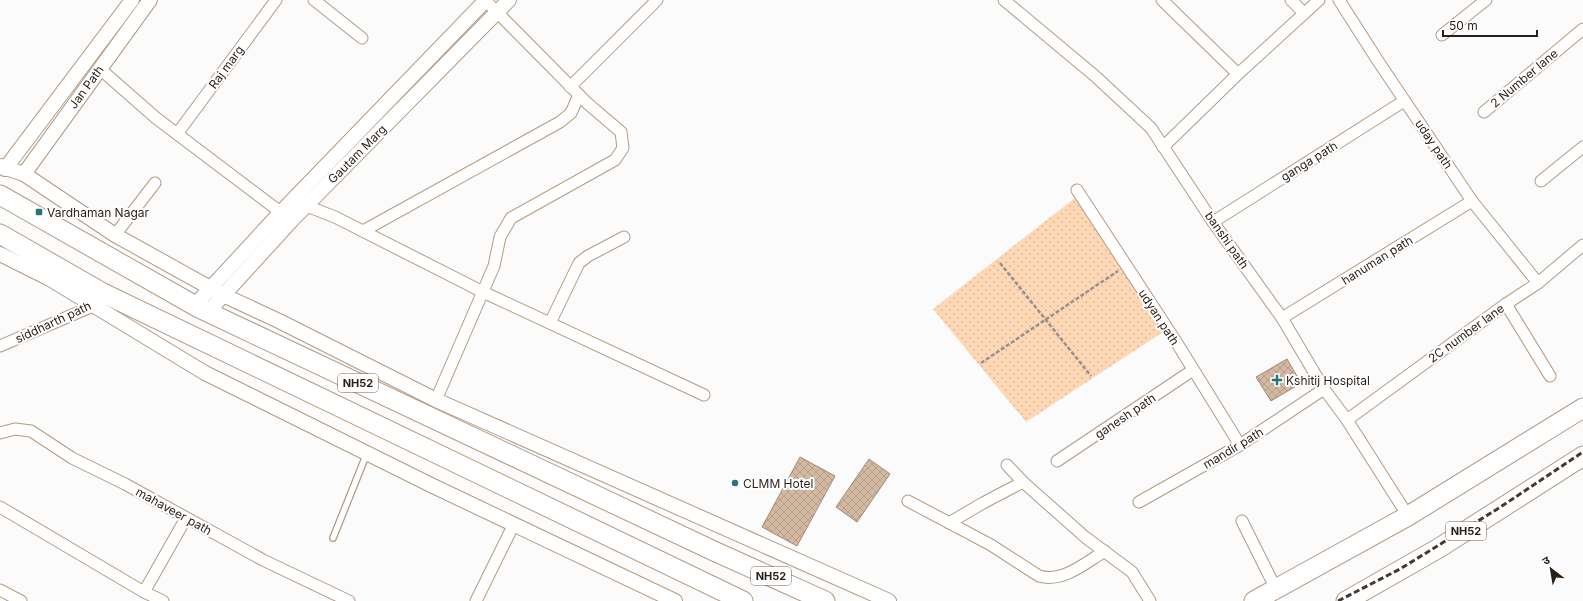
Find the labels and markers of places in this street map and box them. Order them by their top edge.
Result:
place label: Vardhaman Nagar [47,205,150,220]
marker: Vardhaman Nagar [34,207,44,217]
place label: Kshitij Hospital [1286,373,1370,388]
marker: Kshitij Hospital [1271,374,1283,386]
place label: CLMM Hotel [743,476,813,491]
marker: CLMM Hotel [730,478,740,488]

